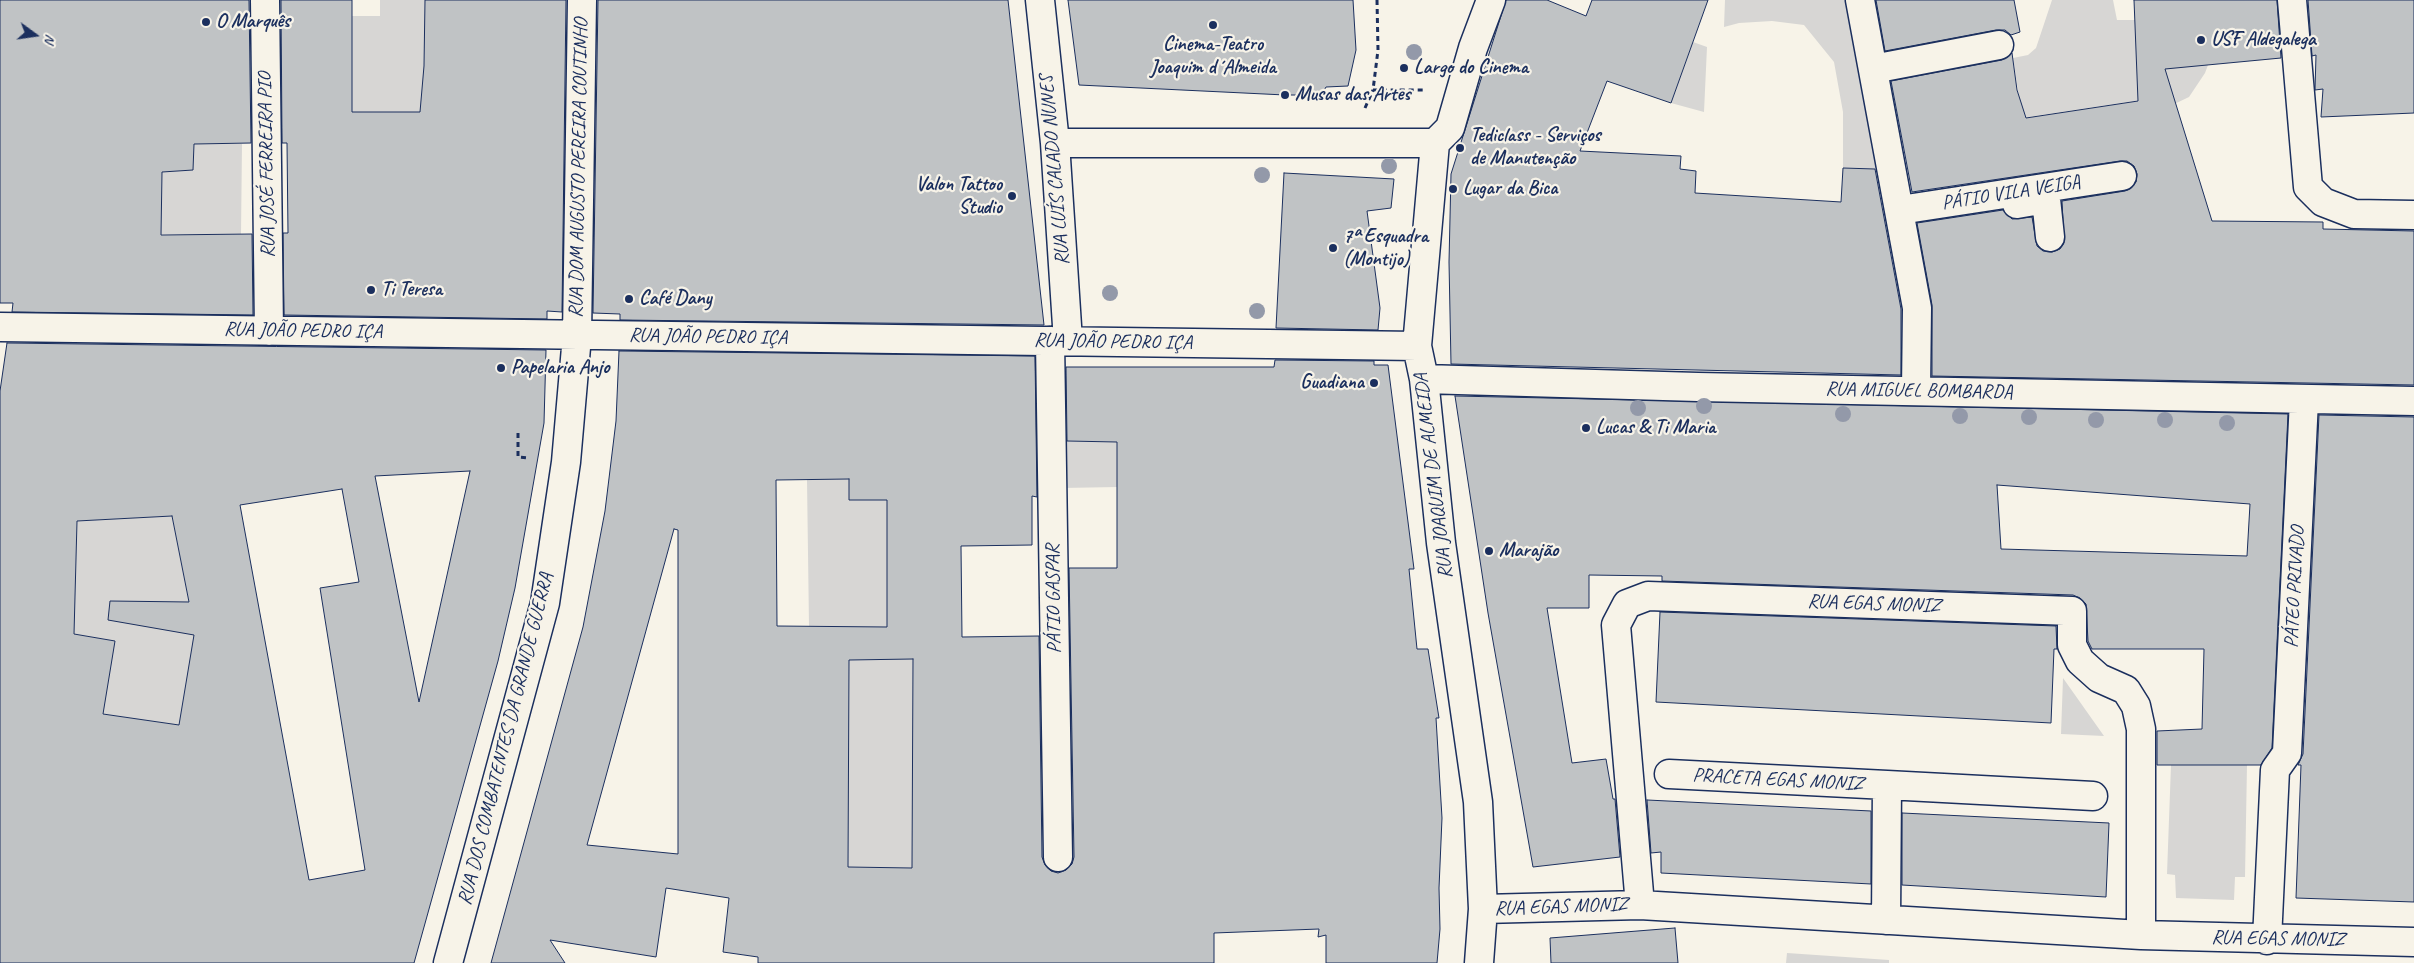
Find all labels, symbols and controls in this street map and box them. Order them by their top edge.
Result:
north arrow [10,10,60,60]
place label: O Marquês [216,10,290,34]
marker: O Marquês [200,16,212,28]
street label: RUA DOM AUGUSTO PEREIRA COUTINHO [564,18,594,318]
marker: Cinema-Teatro Joaquim d´Almeida [1207,19,1219,31]
place label: USF Aldegalega [2211,28,2316,52]
text: N [41,32,59,45]
place label: Cinema-Teatro Joaquim d´Almeida [1150,33,1276,80]
marker: USF Aldegalega [2195,34,2207,46]
place label: Largo do Cinema [1414,56,1528,80]
marker: Largo do Cinema [1398,62,1410,74]
street label: RUA JOSÉ FERREIRA PIO [253,72,281,258]
street label: RUA LUÍS CALADO NUNES [1035,74,1075,266]
place label: Musas das Artes [1295,83,1410,107]
marker: Musas das Artes [1279,89,1291,101]
place label: Tediclass - Serviços de Manutenção [1470,124,1601,171]
marker: Tediclass - Serviços de Manutenção [1454,142,1466,154]
street label: PÁTIO VILA VEIGA [1940,170,2082,216]
place label: Valon Tattoo Studio [915,173,1002,220]
place label: Lugar da Bica [1463,177,1557,201]
marker: Lugar da Bica [1447,183,1459,195]
marker: Valon Tattoo Studio [1006,190,1018,202]
place label: 7ª Esquadra (Montijo) [1343,225,1428,272]
marker: 7ª Esquadra (Montijo) [1327,242,1339,254]
place label: Ti Teresa [381,278,442,302]
marker: Ti Teresa [365,284,377,296]
place label: Café Dany [639,287,711,311]
marker: Café Dany [623,293,635,305]
street label: RUA JOÃO PEDRO IÇA [224,318,382,344]
street label: RUA JOÃO PEDRO IÇA [629,324,787,350]
street label: RUA JOÃO PEDRO IÇA [1034,329,1192,355]
place label: Papelaria Anjo [511,356,610,380]
marker: Papelaria Anjo [495,362,507,374]
place label: Guadiana [1300,371,1364,395]
street label: RUA JOAQUIM DE ALMEIDA [1409,372,1459,580]
marker: Guadiana [1368,377,1380,389]
street label: RUA MIGUEL BOMBARDA [1825,377,2013,405]
place label: Lucas & Ti Maria [1596,416,1715,440]
marker: Lucas & Ti Maria [1580,422,1592,434]
street label: PÁTEO PRIVADO [2280,525,2310,649]
place label: Marajão [1499,539,1558,563]
street label: PÁTIO GASPAR [1041,544,1067,654]
marker: Marajão [1483,545,1495,557]
street label: RUA DOS COMBATENTES DA GRANDE GUERRA [453,570,559,908]
street label: RUA EGAS MONIZ [1807,590,1941,618]
street label: PRACETA EGAS MONIZ [1692,764,1864,796]
street label: RUA EGAS MONIZ [1494,893,1628,921]
street label: RUA EGAS MONIZ [2211,926,2345,952]

